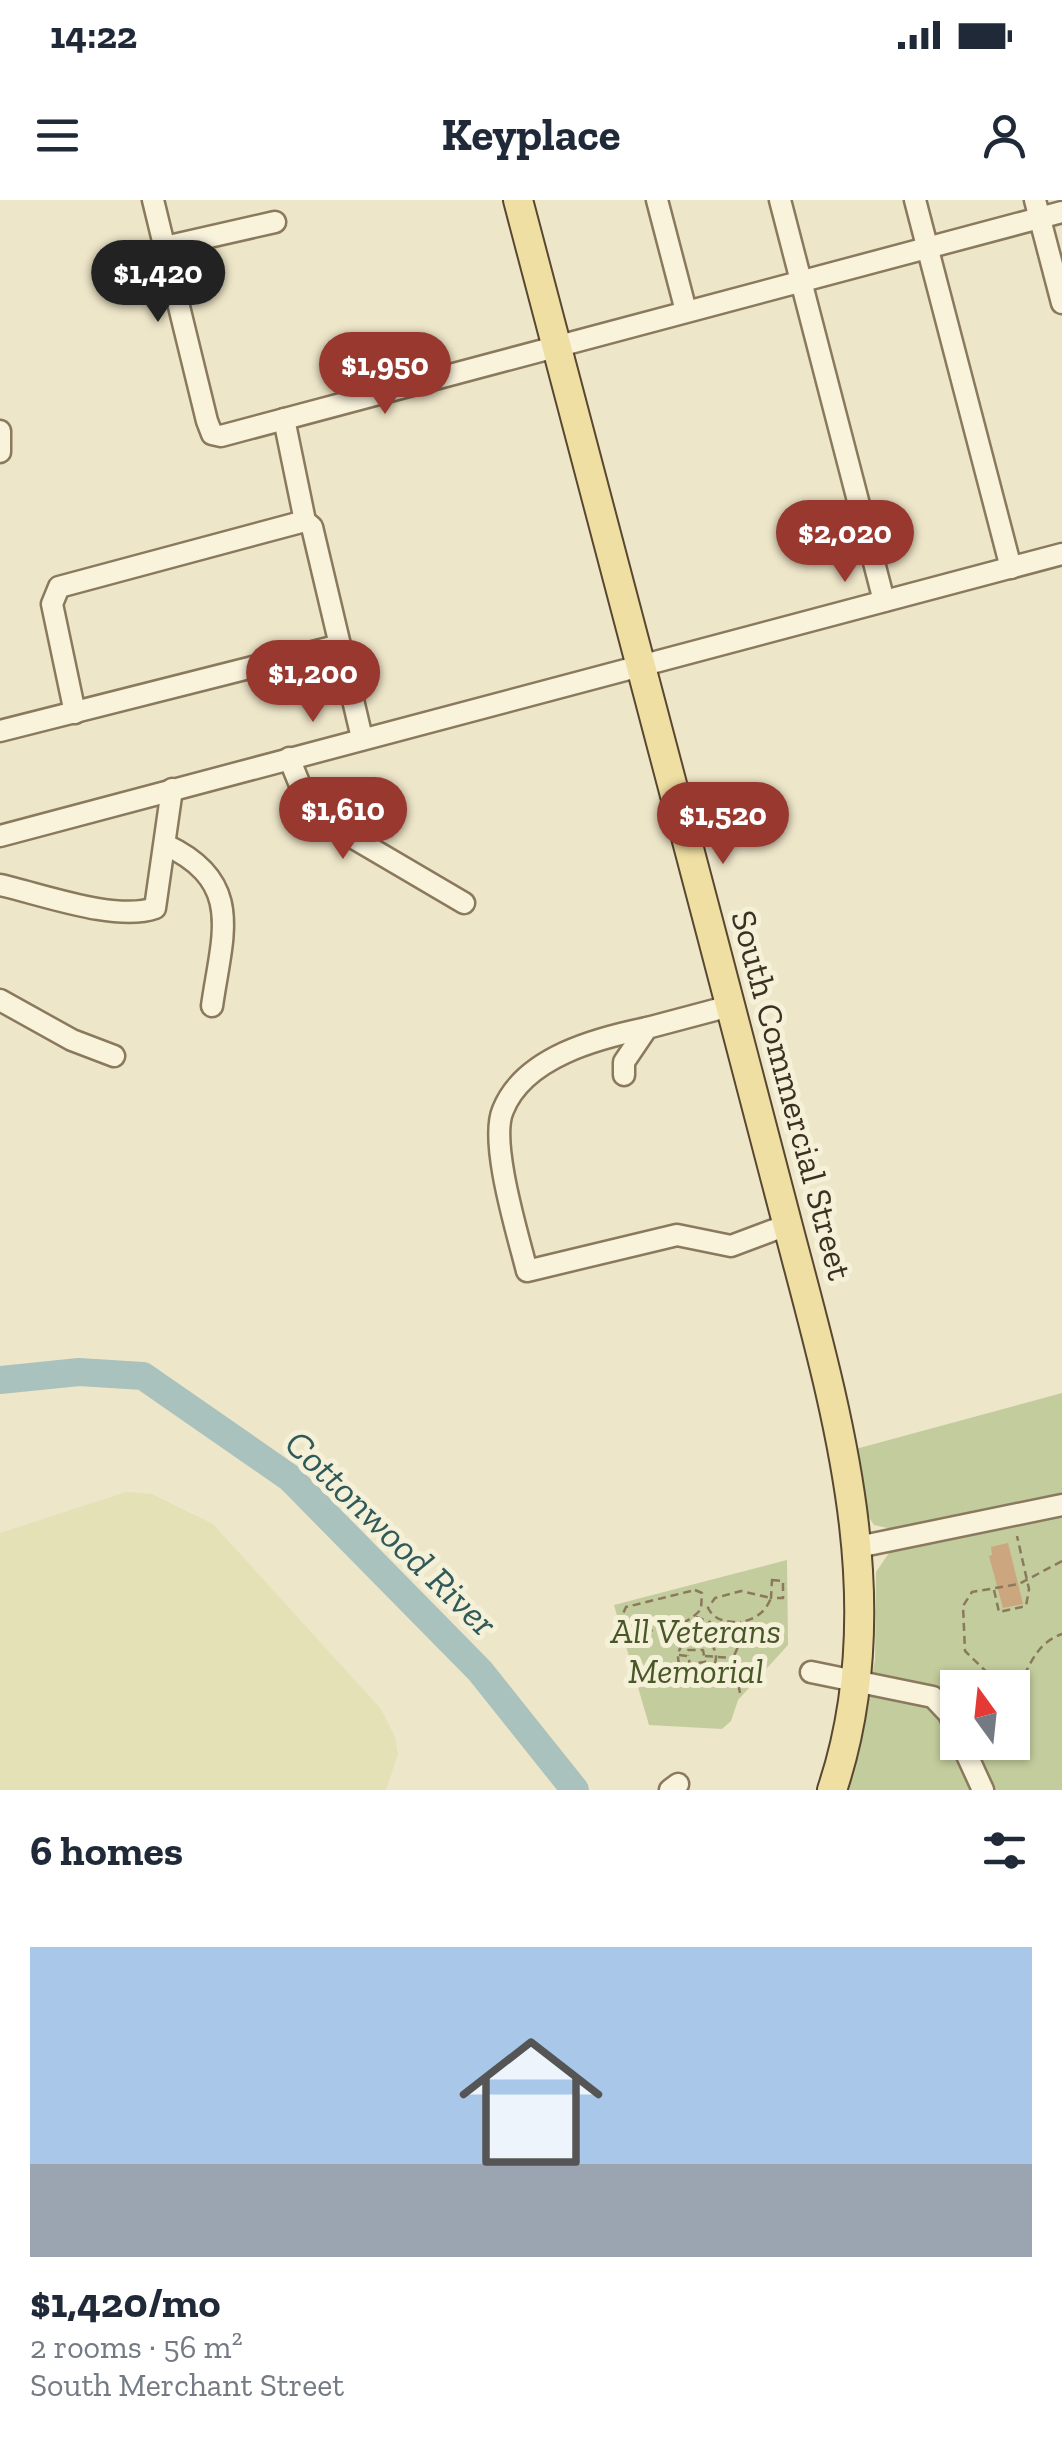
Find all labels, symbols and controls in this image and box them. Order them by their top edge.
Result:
text: 14:22 [50,12,137,58]
icon: menu [30,108,85,163]
text: Keyplace [441,108,621,162]
icon: person [977,108,1032,163]
pin: $1,420 [77,240,239,325]
text: $1,420 [113,253,203,291]
pin: $1,950 [304,332,466,417]
text: $1,950 [341,345,429,383]
pin: $2,020 [764,500,926,585]
text: $2,020 [798,513,892,551]
pin: $1,200 [232,640,394,725]
text: $1,200 [268,653,358,691]
pin: $1,610 [262,777,424,862]
pin: $1,520 [642,782,804,867]
text: $1,610 [301,790,385,828]
text: $1,520 [679,795,767,833]
street label: South Commercial Street [722,906,862,1284]
water label: Cottonwood River [275,1420,507,1646]
park label: All Veterans Memorial [610,1610,781,1692]
north arrow [940,1670,1030,1760]
map controls [940,1670,1030,1760]
icon: filters [977,1823,1032,1878]
text: 6 homes [30,1825,183,1876]
icon: home [441,2012,621,2192]
text: $1,420/mo [30,2277,221,2328]
text: 2 rooms · 56 m² [30,2328,243,2366]
text: South Merchant Street [30,2366,344,2404]

